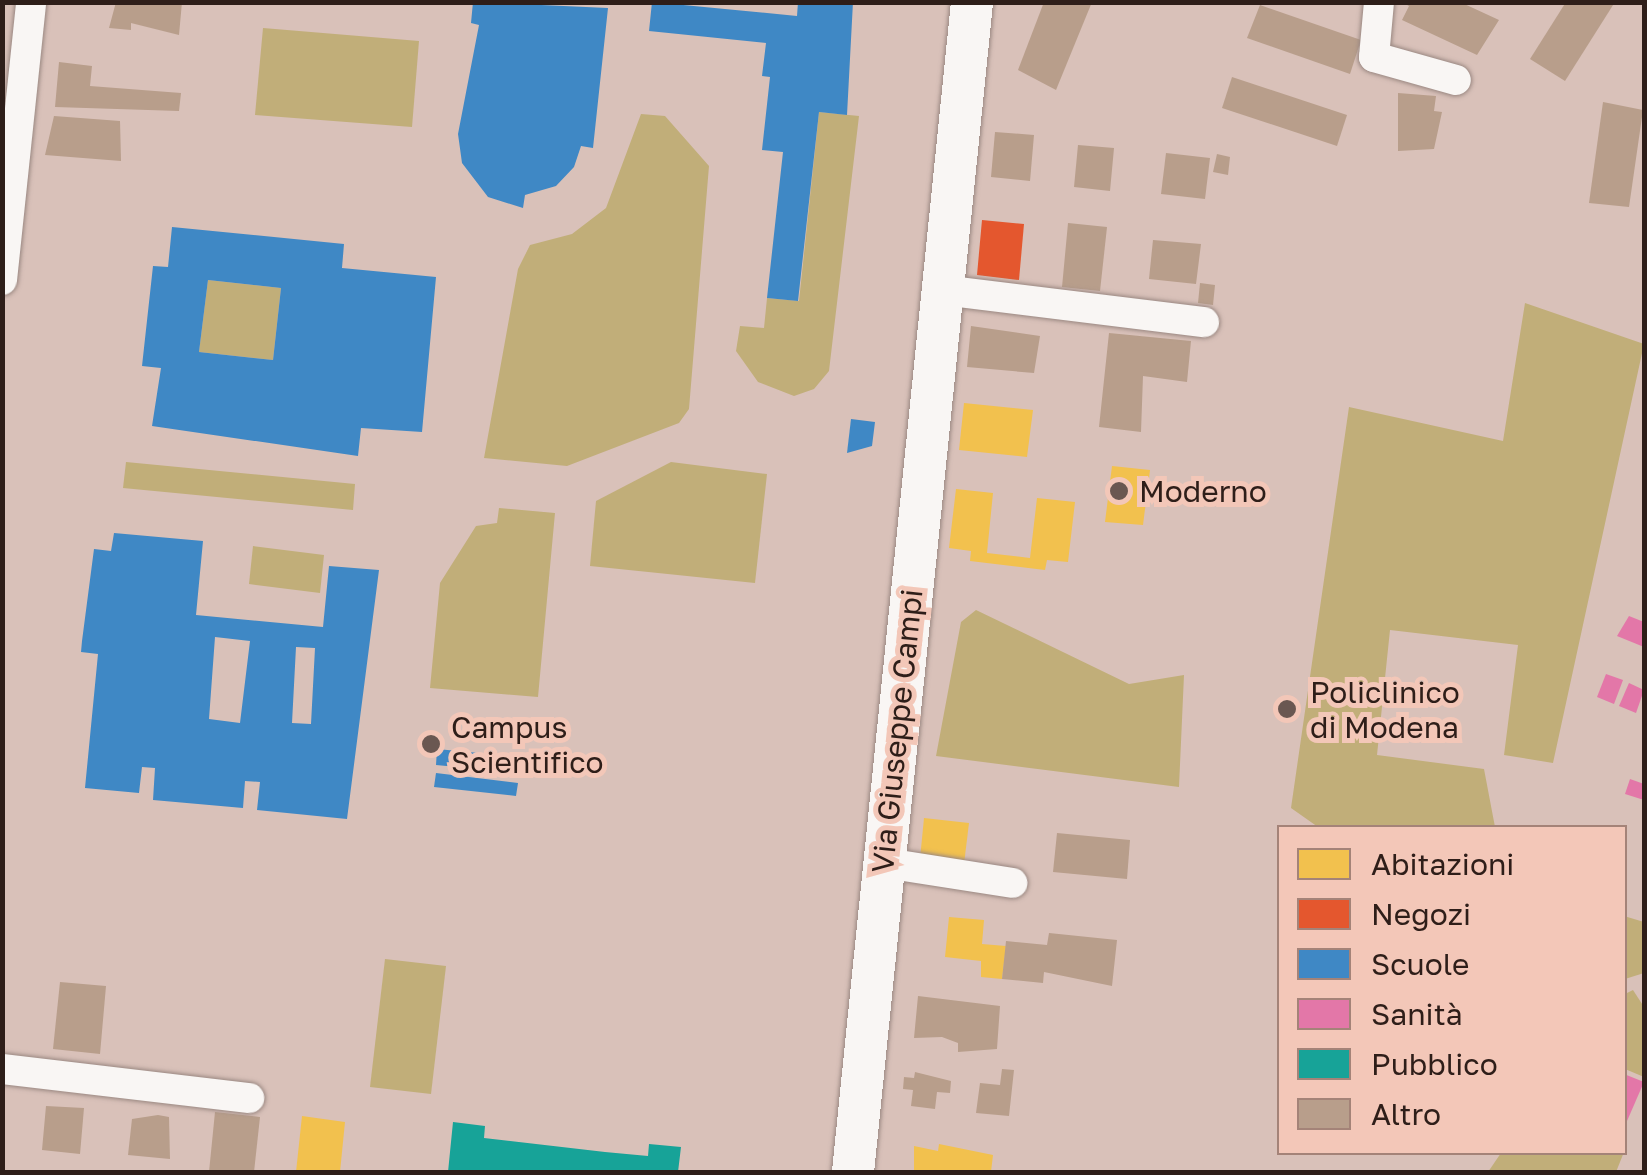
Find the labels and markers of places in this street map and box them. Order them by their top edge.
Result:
place label: Moderno [1139,473,1267,509]
marker: Moderno [1108,480,1130,502]
place label: Policlinico di Modena [1310,674,1460,744]
marker: Policlinico di Modena [1274,696,1300,722]
place label: Campus Scientifico [451,709,604,780]
marker: Campus Scientifico [420,733,442,755]

